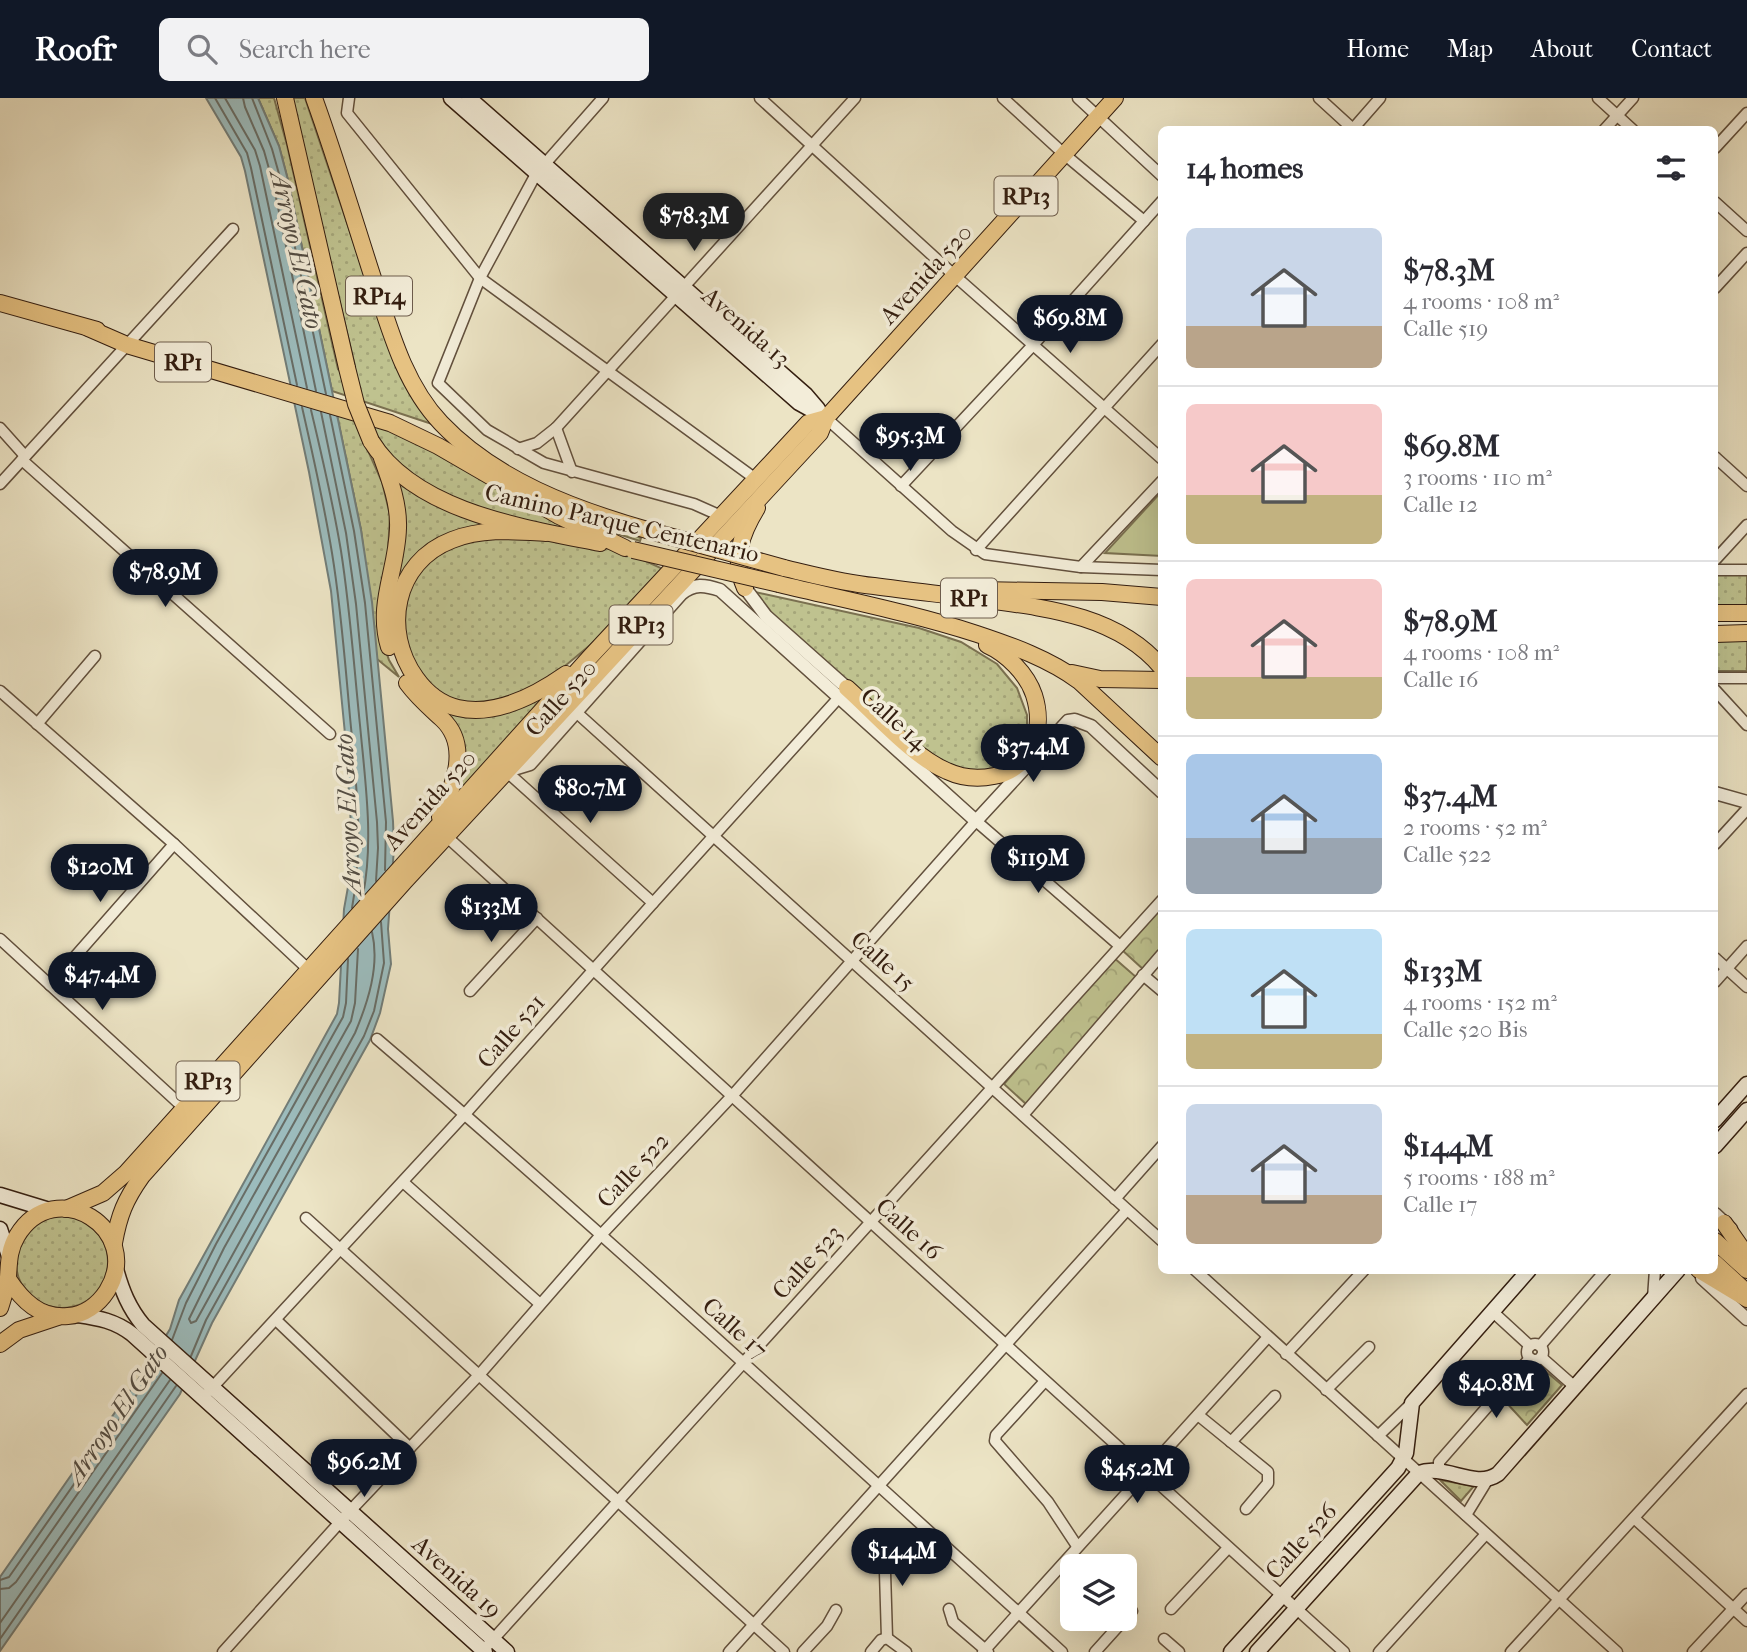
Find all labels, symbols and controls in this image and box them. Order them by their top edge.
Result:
search box [159,18,649,81]
text: Roofr [35,30,117,69]
icon: search [183,30,221,68]
text: Search here [239,34,371,65]
text: Home [1347,35,1409,63]
text: Map [1447,35,1493,63]
text: About [1531,35,1593,63]
text: Contact [1631,35,1712,63]
icon: filters [1652,149,1690,187]
text: 14 homes [1186,151,1303,186]
water label: Arroyo El Gato [263,165,330,332]
road number: RP13 [995,176,1058,216]
pin: $78.3M [637,194,751,253]
text: $78.3M [659,202,729,229]
street label: Avenida 520 [873,218,978,330]
text: $78.3M [1403,253,1495,288]
icon: home [1242,256,1326,340]
road number: RP14 [346,276,412,316]
street label: Avenida 13 [696,281,796,373]
text: 4 rooms · 108 m² [1403,288,1559,315]
pin: $69.8M [1013,296,1127,355]
text: $69.8M [1033,304,1107,331]
text: Calle 519 [1403,315,1488,342]
road number: RP1 [155,342,211,382]
pin: $95.3M [853,414,967,473]
text: $95.3M [875,422,945,449]
text: $69.8M [1403,429,1500,464]
icon: home [1242,432,1326,516]
text: 3 rooms · 110 m² [1403,464,1552,491]
street label: Camino Parque Centenario [482,478,762,568]
text: Calle 12 [1403,491,1478,518]
pin: $78.9M [108,550,222,609]
text: $78.9M [129,558,201,585]
road number: RP1 [941,578,997,618]
text: $78.9M [1403,604,1498,639]
road number: RP13 [610,606,672,645]
icon: home [1242,607,1326,691]
text: 4 rooms · 108 m² [1403,639,1559,666]
street label: Calle 520 [519,654,603,742]
text: Calle 16 [1403,666,1479,693]
street label: Calle 14 [855,682,934,757]
pin: $37.4M [976,724,1090,784]
water label: Arroyo El Gato [328,733,368,898]
text: $37.4M [997,733,1069,760]
street label: Avenida 520 [377,744,482,856]
pin: $80.7M [533,766,647,825]
text: $80.7M [554,774,626,801]
text: $37.4M [1403,779,1497,814]
icon: home [1242,782,1326,866]
text: 2 rooms · 52 m² [1403,814,1547,841]
pin: $119M [989,836,1087,895]
text: Calle 522 [1403,841,1492,868]
pin: $120M [51,844,149,904]
text: $119M [1007,844,1069,871]
text: $120M [67,853,133,880]
pin: $133M [442,884,540,944]
text: $133M [461,893,521,920]
street label: Calle 15 [845,925,921,997]
pin: $47.4M [45,953,159,1012]
text: $133M [1403,954,1482,989]
icon: home [1242,957,1326,1041]
text: $47.4M [64,961,140,988]
street label: Calle 521 [471,988,551,1074]
text: 4 rooms · 152 m² [1403,989,1557,1016]
text: Calle 520 Bis [1403,1016,1528,1043]
road number: RP13 [176,1062,240,1100]
street label: Calle 522 [591,1127,675,1213]
text: $144M [1403,1129,1493,1164]
icon: home [1242,1132,1326,1216]
text: 5 rooms · 188 m² [1403,1164,1555,1191]
text: Calle 17 [1403,1191,1477,1218]
street label: Calle 16 [870,1192,948,1266]
street label: Calle 523 [767,1219,847,1305]
street label: Calle 17 [697,1292,773,1364]
water label: Arroyo El Gato [57,1339,175,1492]
pin: $40.8M [1439,1360,1553,1420]
text: $40.8M [1458,1369,1534,1396]
pin: $96.2M [307,1440,421,1499]
pin: $45.2M [1080,1446,1194,1505]
text: $96.2M [327,1448,401,1475]
text: $45.2M [1101,1454,1173,1481]
street label: Calle 526 [1259,1496,1343,1585]
pin: $144M [853,1528,951,1588]
street label: Avenida 19 [406,1529,507,1624]
text: $144M [867,1537,937,1564]
map controls [1060,1554,1137,1631]
button: layers [1060,1554,1137,1631]

